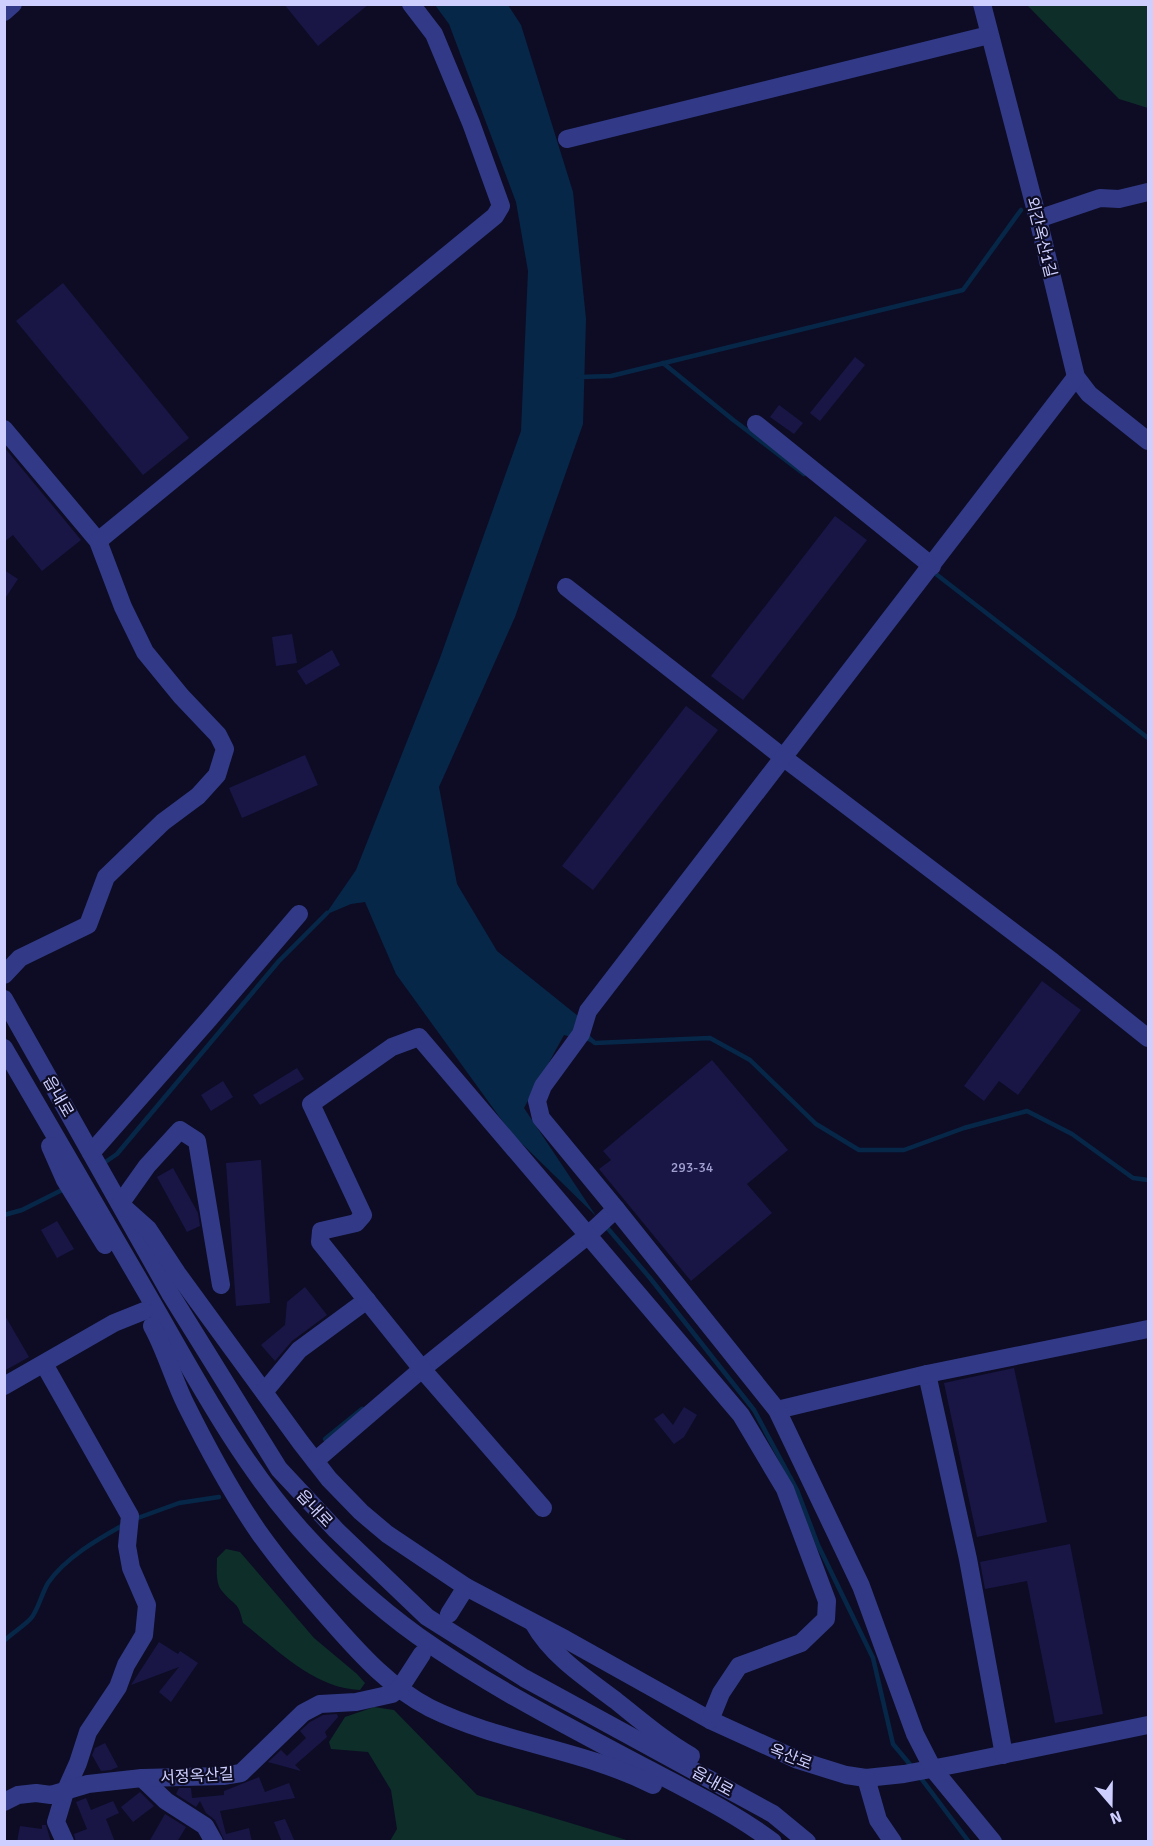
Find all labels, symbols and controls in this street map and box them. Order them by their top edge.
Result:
street label: 외간옥산1길 [1021,195,1061,280]
street label: 읍내로 [38,1072,78,1121]
house number: 293-34 [671,1159,714,1176]
street label: 읍내로 [292,1486,337,1532]
street label: 옥산로 [766,1740,815,1774]
street label: 읍내로 [688,1762,737,1801]
street label: 서정옥산길 [160,1764,234,1788]
north arrow [1081,1774,1141,1834]
text: N [1107,1806,1124,1828]

